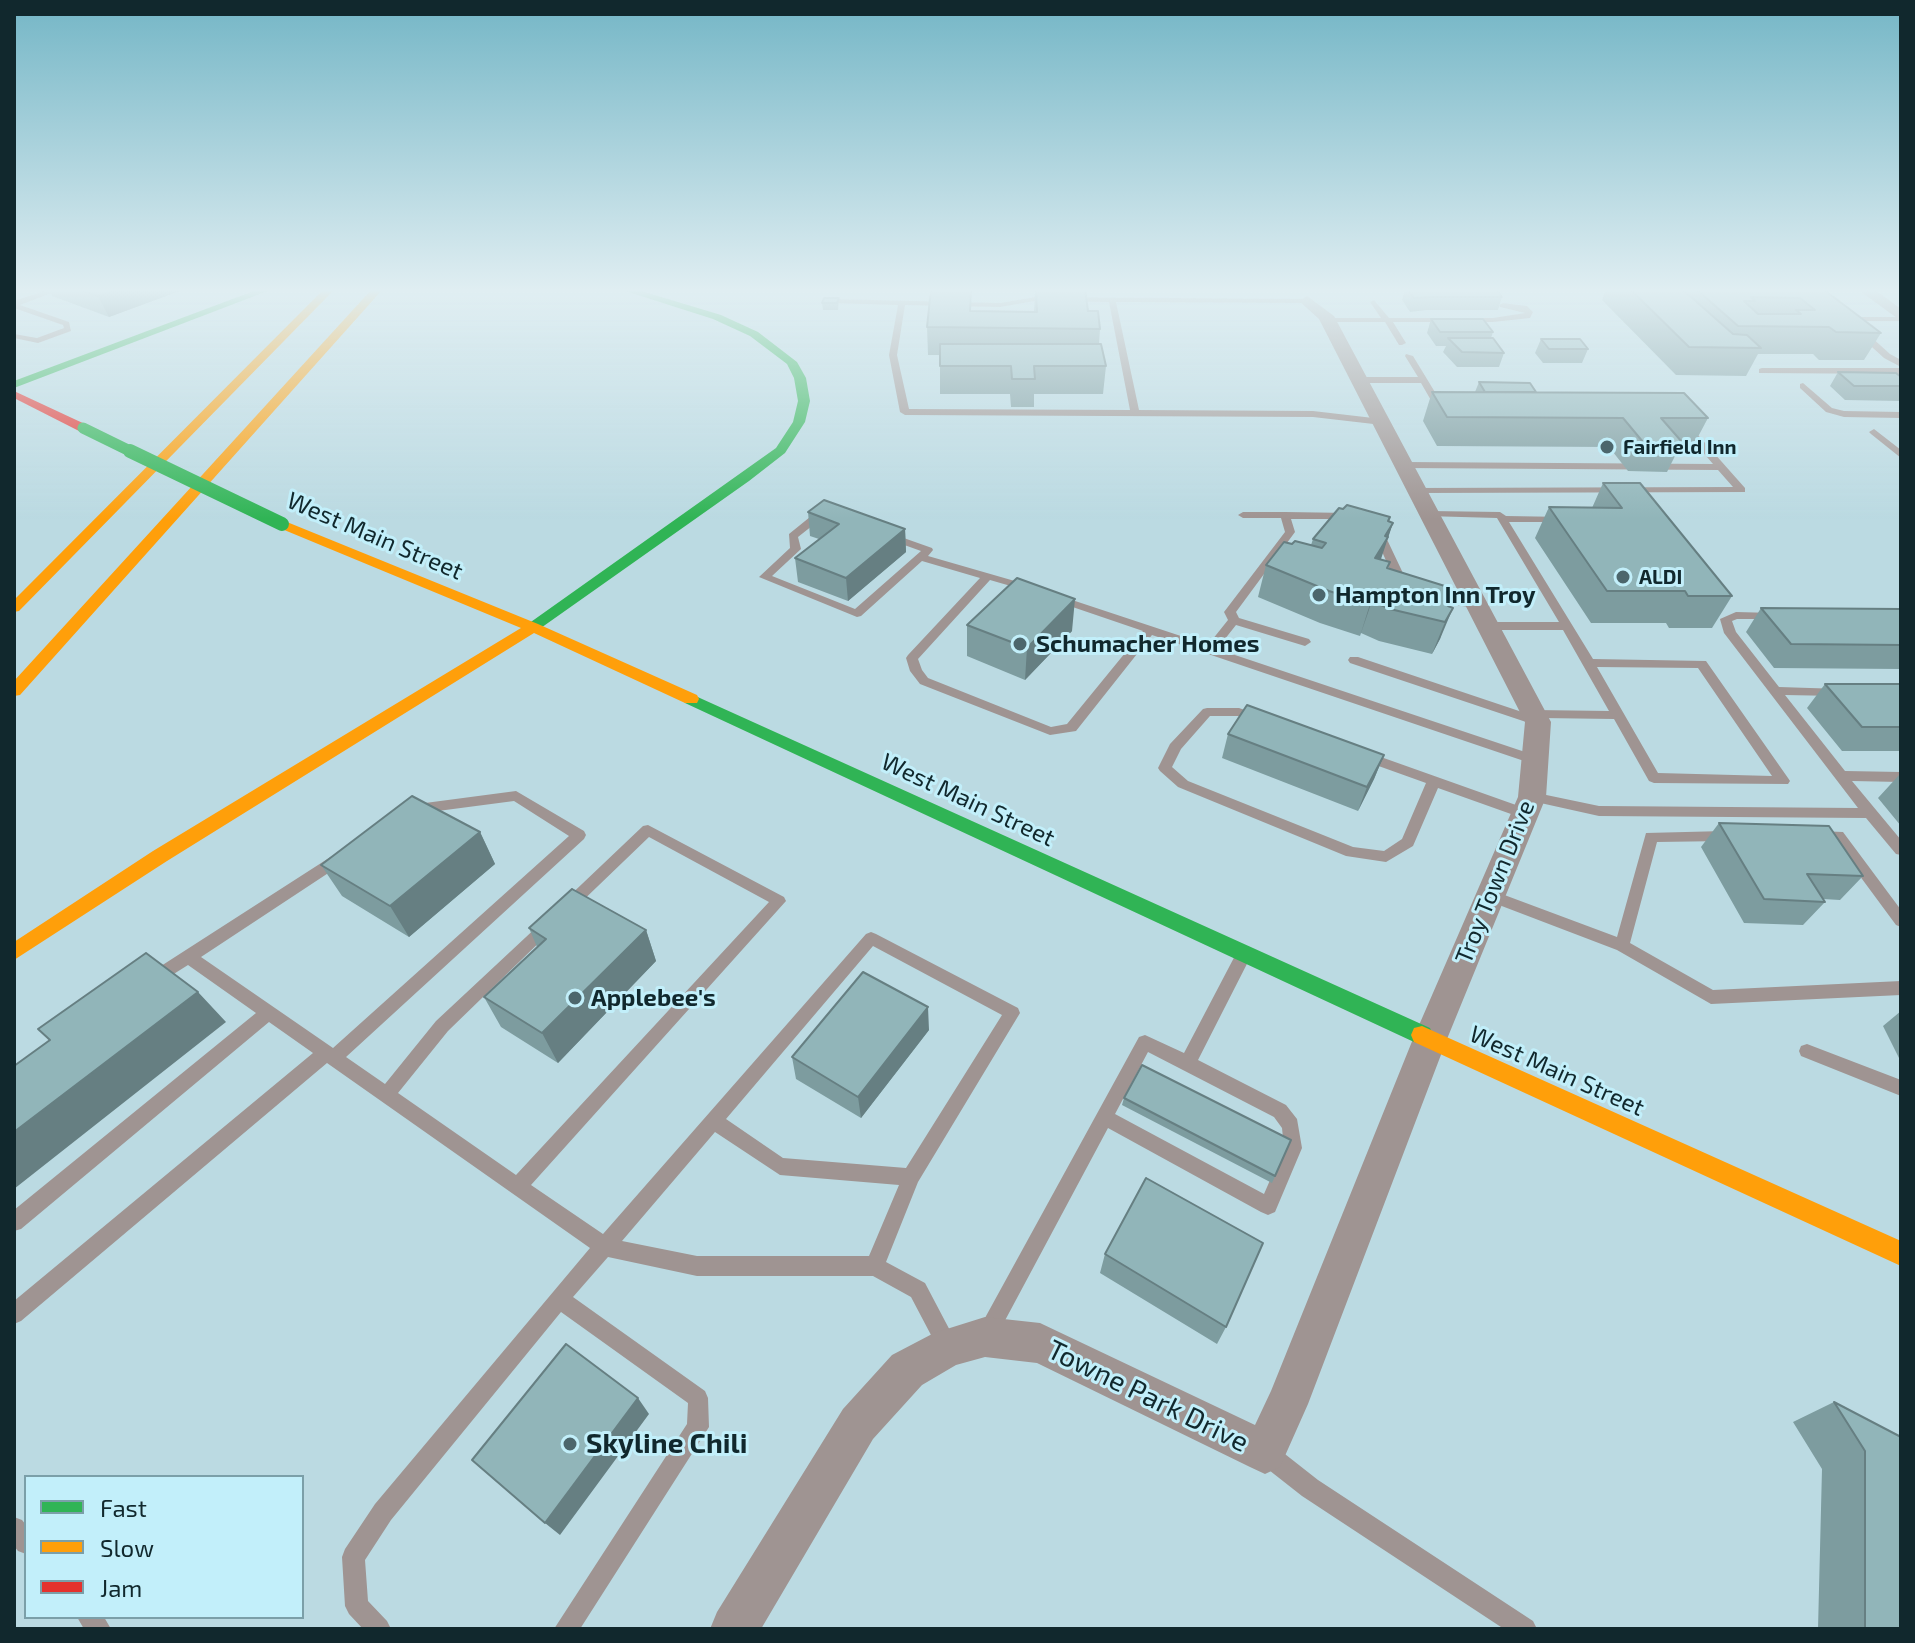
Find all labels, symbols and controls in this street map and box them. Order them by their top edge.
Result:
place label: Fairfield Inn [1623,435,1737,459]
marker: Fairfield Inn [1598,438,1616,456]
street label: West Main Street [283,486,467,586]
place label: ALDI [1639,565,1682,589]
marker: ALDI [1614,568,1632,586]
place label: Hampton Inn Troy [1335,581,1536,609]
marker: Hampton Inn Troy [1310,586,1328,604]
place label: Schumacher Homes [1036,630,1260,658]
marker: Schumacher Homes [1011,635,1029,653]
street label: West Main Street [877,747,1059,853]
street label: Troy Town Drive [1449,796,1541,968]
place label: Applebee's [591,984,716,1012]
marker: Applebee's [566,989,584,1007]
street label: West Main Street [1465,1020,1649,1122]
street label: Towne Park Drive [1042,1333,1254,1459]
place label: Skyline Chili [586,1427,747,1461]
marker: Skyline Chili [561,1435,579,1453]
legend [24,1475,304,1619]
text: Fast [100,1493,147,1522]
text: Slow [100,1533,154,1562]
text: Jam [100,1573,142,1602]

